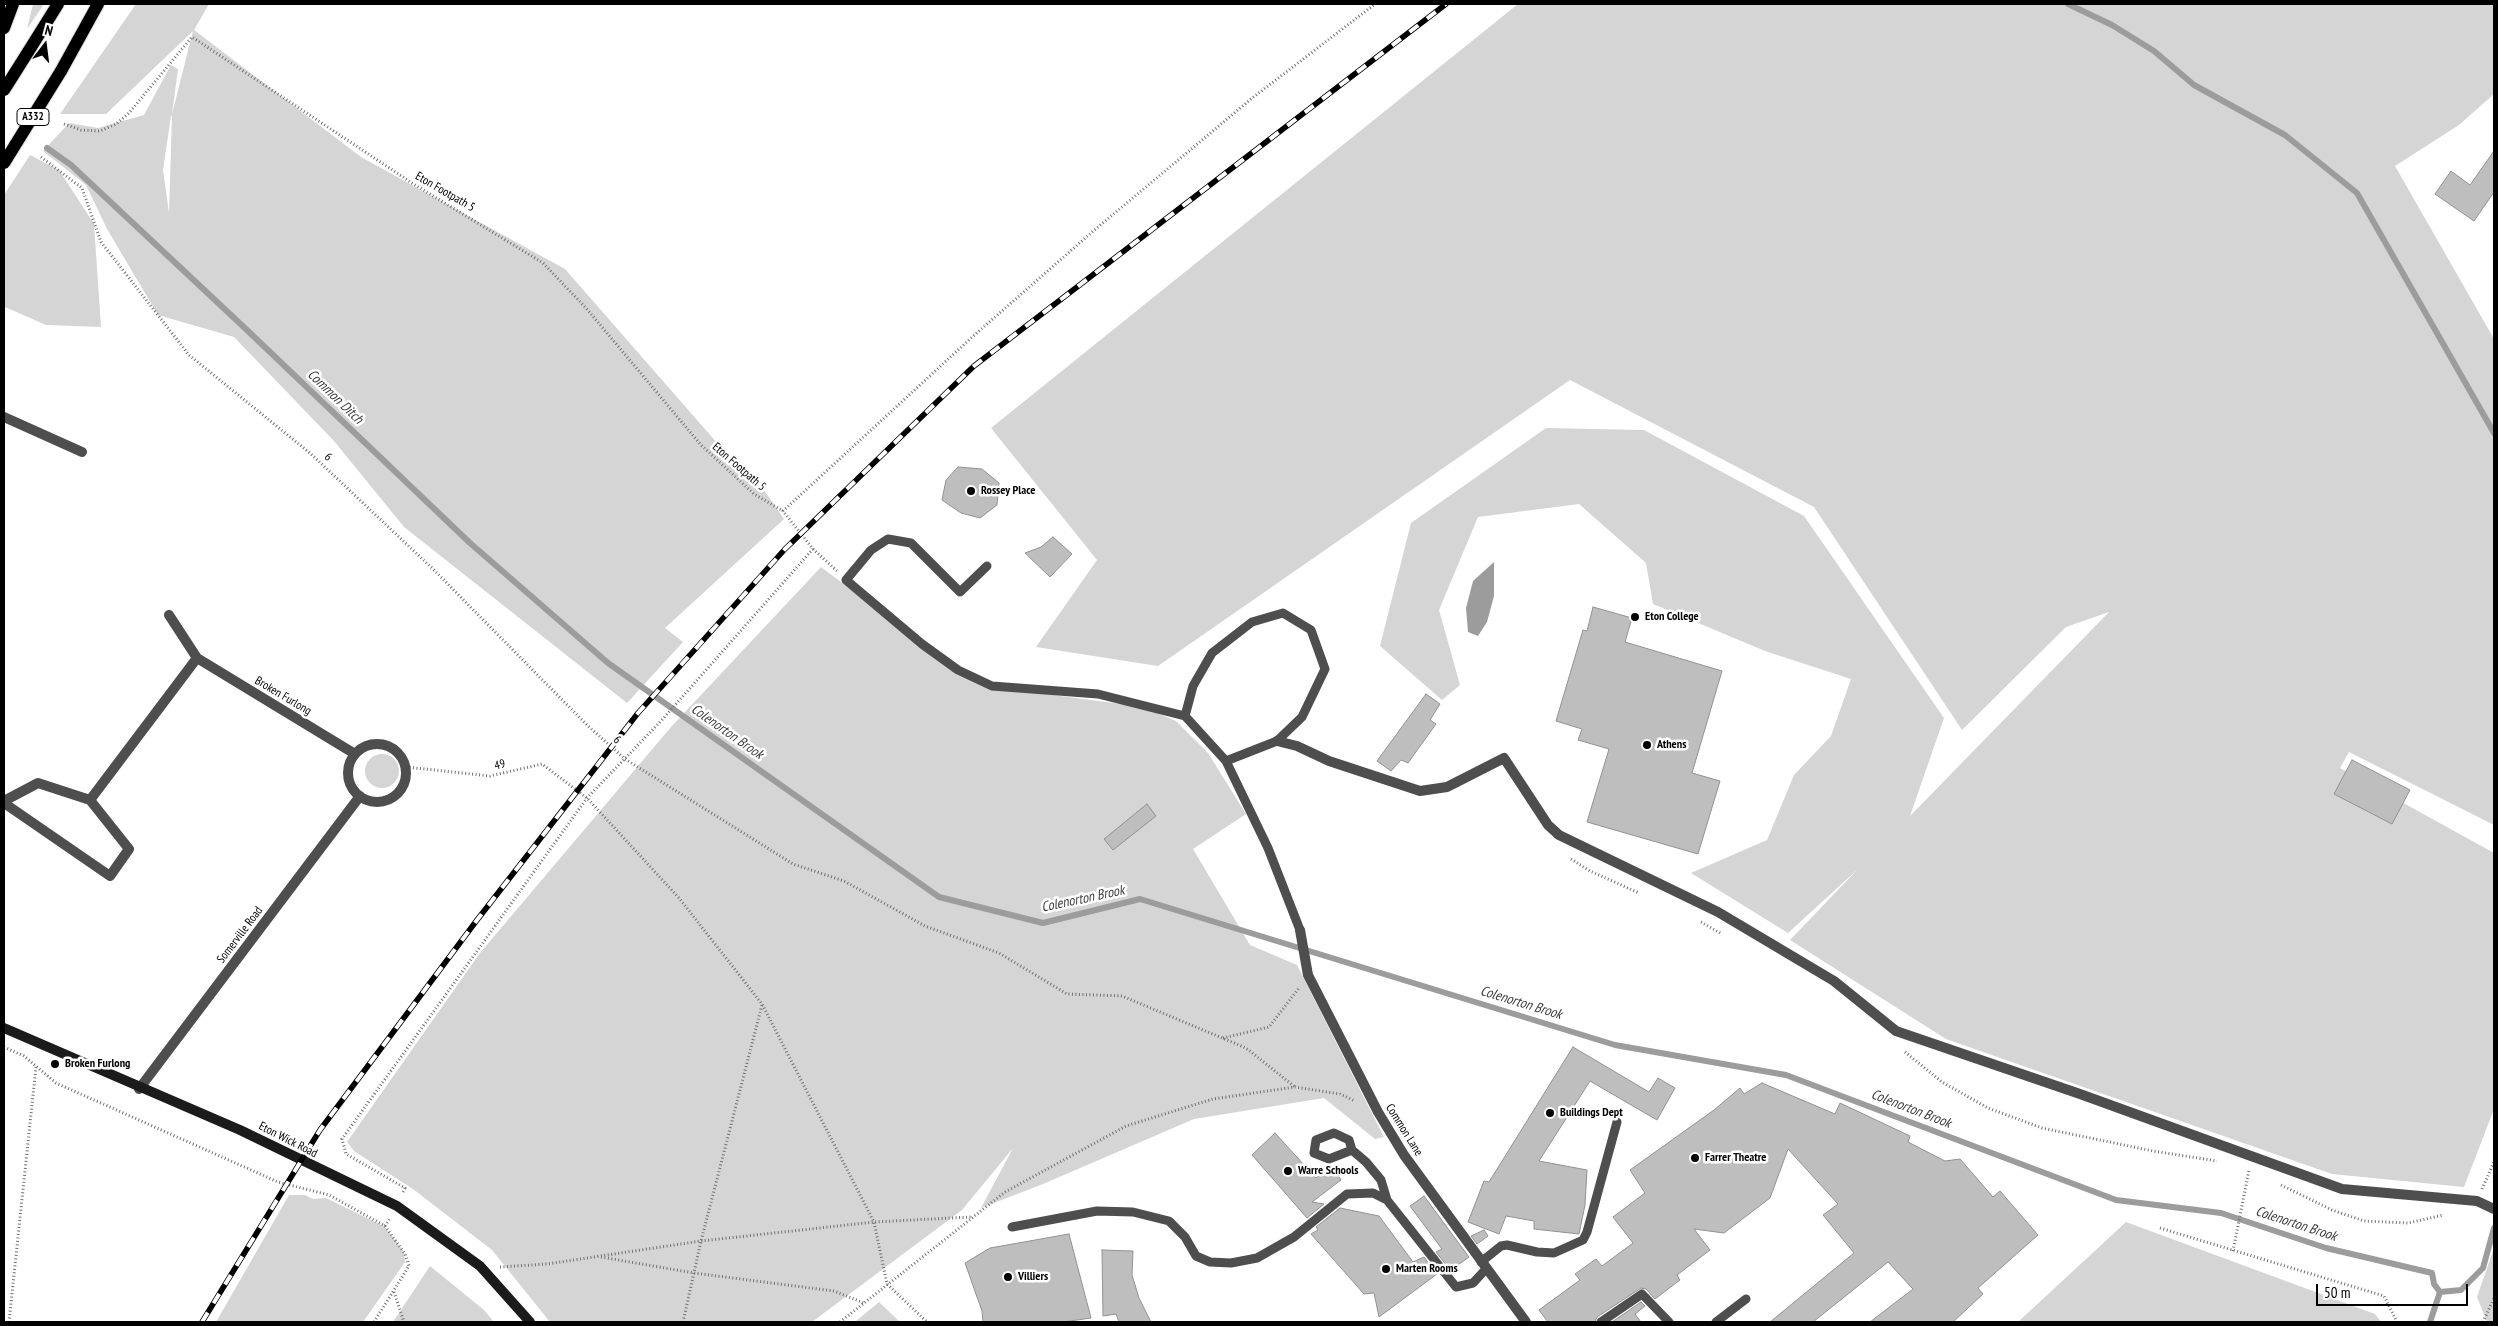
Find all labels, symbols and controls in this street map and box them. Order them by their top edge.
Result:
north arrow [20,20,70,70]
text: N [43,21,55,40]
road number: A332 [17,108,49,125]
street label: Eton Footpath 5 [413,169,477,215]
water label: Common Ditch [304,366,366,428]
street label: Eton Footpath 5 [709,440,769,494]
street label: 6 [321,450,335,464]
place label: Rossey Place [981,484,1035,498]
marker: Rossey Place [965,485,977,497]
place label: Eton College [1645,610,1699,624]
marker: Eton College [1629,611,1641,623]
street label: Broken Furlong [252,674,314,718]
water label: Colenorton Brook [688,701,766,763]
street label: 6 [610,733,624,747]
place label: Athens [1657,738,1686,752]
marker: Athens [1641,739,1653,751]
street label: 49 [493,757,507,773]
water label: Colenorton Brook [1040,882,1126,916]
street label: Somerville Road [214,904,266,966]
water label: Colenorton Brook [1478,983,1564,1023]
place label: Broken Furlong [65,1057,130,1071]
marker: Broken Furlong [49,1058,61,1070]
water label: Colenorton Brook [1869,1086,1953,1132]
street label: Common Lane [1382,1101,1426,1159]
place label: Buildings Dept [1560,1106,1623,1120]
marker: Buildings Dept [1544,1107,1556,1119]
street label: Eton Wick Road [256,1119,320,1161]
place label: Farrer Theatre [1705,1151,1766,1165]
marker: Farrer Theatre [1689,1152,1701,1164]
place label: Warre Schools [1298,1164,1358,1178]
marker: Warre Schools [1282,1165,1294,1177]
water label: Colenorton Brook [2253,1203,2339,1245]
place label: Marten Rooms [1396,1262,1458,1276]
marker: Marten Rooms [1380,1263,1392,1275]
place label: Villiers [1018,1270,1048,1284]
marker: Villiers [1002,1271,1014,1283]
scale bar [2318,1274,2470,1306]
text: 50 m [2324,1283,2350,1302]

